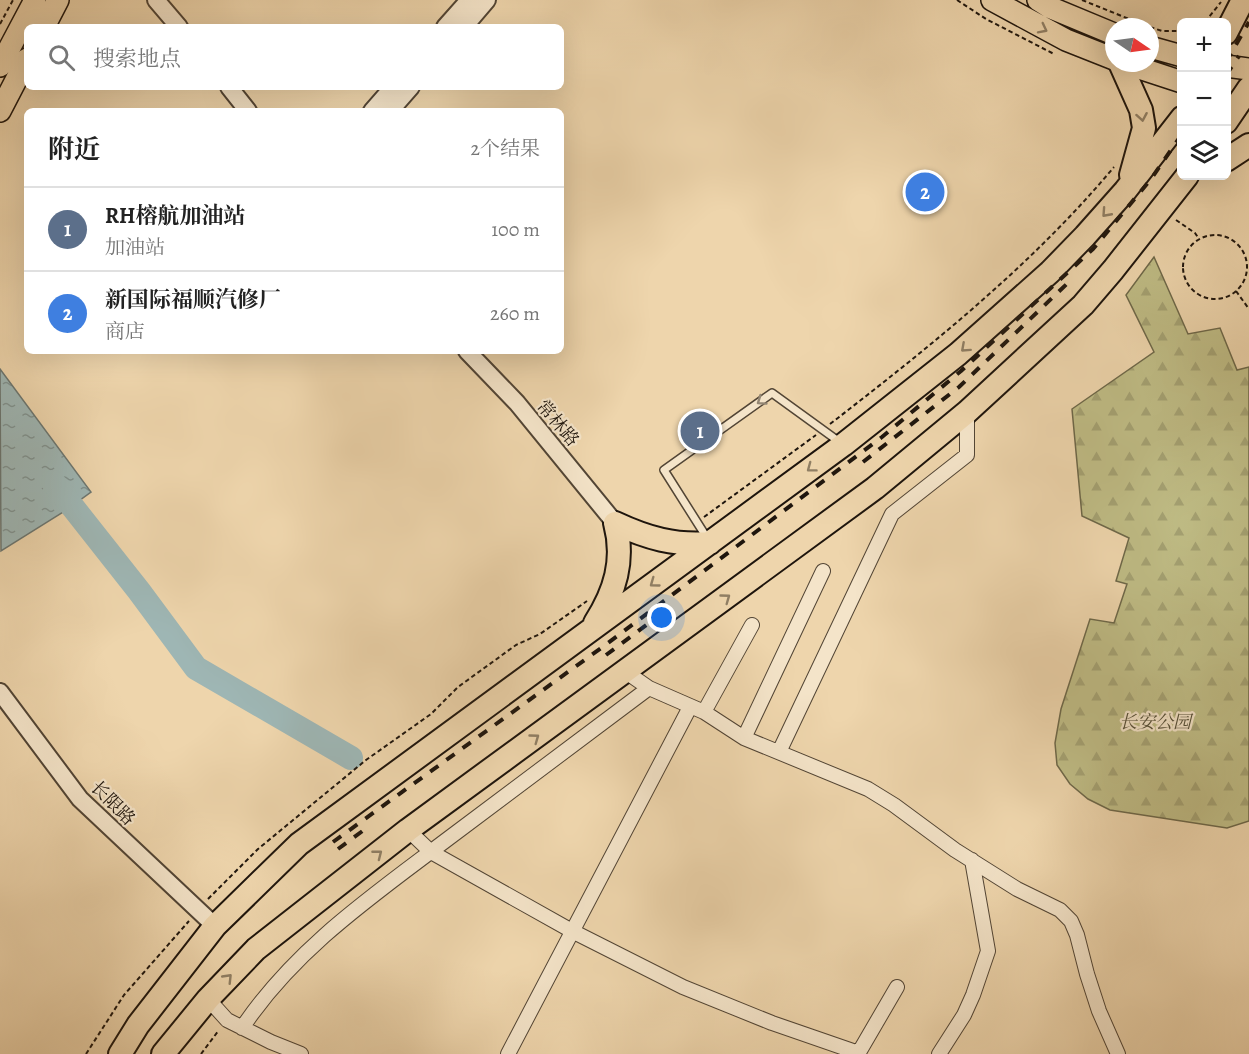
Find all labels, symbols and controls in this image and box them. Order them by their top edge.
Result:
north arrow [1105,18,1159,72]
map controls [1177,18,1231,180]
button: + [1177,18,1231,72]
one-way arrow [1037,22,1047,33]
search box [24,24,564,90]
icon: search [45,41,78,74]
text: 搜索地点 [93,44,181,74]
button: − [1177,72,1231,126]
one-way arrow [1135,112,1148,122]
button: layers [1177,126,1231,180]
text: 附近 [48,132,100,167]
text: 2个结果 [471,135,540,162]
pin: 2 [906,170,944,214]
text: RH榕航加油站 [105,201,246,231]
one-way arrow [1102,206,1113,217]
text: 1 [64,216,71,243]
text: 100 m [491,216,540,243]
text: 加油站 [105,234,165,261]
text: 新国际福顺汽修厂 [105,285,281,315]
text: 2 [63,300,72,327]
text: 260 m [490,300,540,327]
text: 商店 [105,318,145,345]
one-way arrow [961,341,972,352]
one-way arrow [757,394,768,405]
street label: 常林路 [531,395,585,451]
pin: 1 [680,408,720,454]
one-way arrow [807,460,818,471]
one-way arrow [650,576,661,587]
one-way arrow [720,594,731,605]
your location [647,603,676,632]
park label: 长安公园 [1119,710,1194,734]
one-way arrow [529,734,540,745]
street label: 长限路 [85,775,141,831]
one-way arrow [371,850,382,861]
one-way arrow [221,974,232,984]

